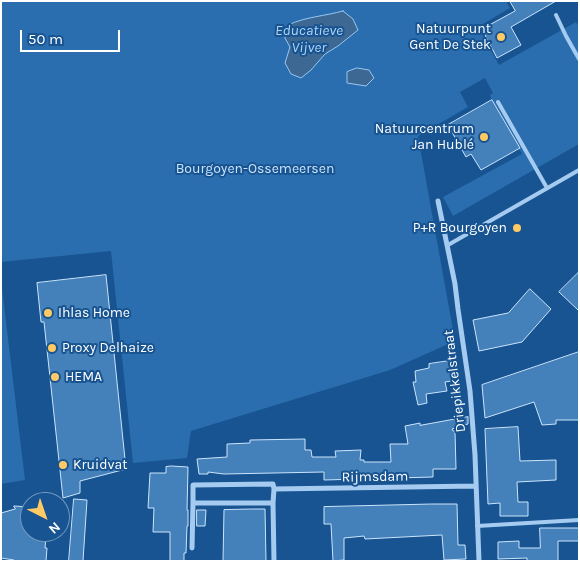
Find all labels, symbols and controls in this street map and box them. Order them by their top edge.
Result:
scale bar [22,20,122,52]
place label: Natuurpunt Gent De Stek [409,21,491,54]
water label: Educatieve Vijver [275,22,343,57]
text: 50 m [28,30,63,48]
marker: Natuurpunt Gent De Stek [495,31,507,43]
place label: Natuurcentrum Jan Hublé [375,121,474,154]
marker: Natuurcentrum Jan Hublé [478,131,490,143]
park label: Bourgoyen-Ossemeersen [176,161,334,177]
place label: P+R Bourgoyen [413,220,507,236]
marker: P+R Bourgoyen [511,222,523,234]
place label: Ihlas Home [58,305,130,321]
marker: Ihlas Home [42,307,54,319]
street label: Driepikkelstraat [440,329,470,433]
place label: Proxy Delhaize [62,340,154,356]
marker: Proxy Delhaize [46,342,58,354]
place label: HEMA [65,369,102,385]
marker: HEMA [49,371,61,383]
place label: Kruidvat [73,457,128,473]
marker: Kruidvat [57,459,69,471]
street label: Rijmsdam [342,468,408,486]
north arrow [20,492,70,542]
text: N [45,518,64,538]

